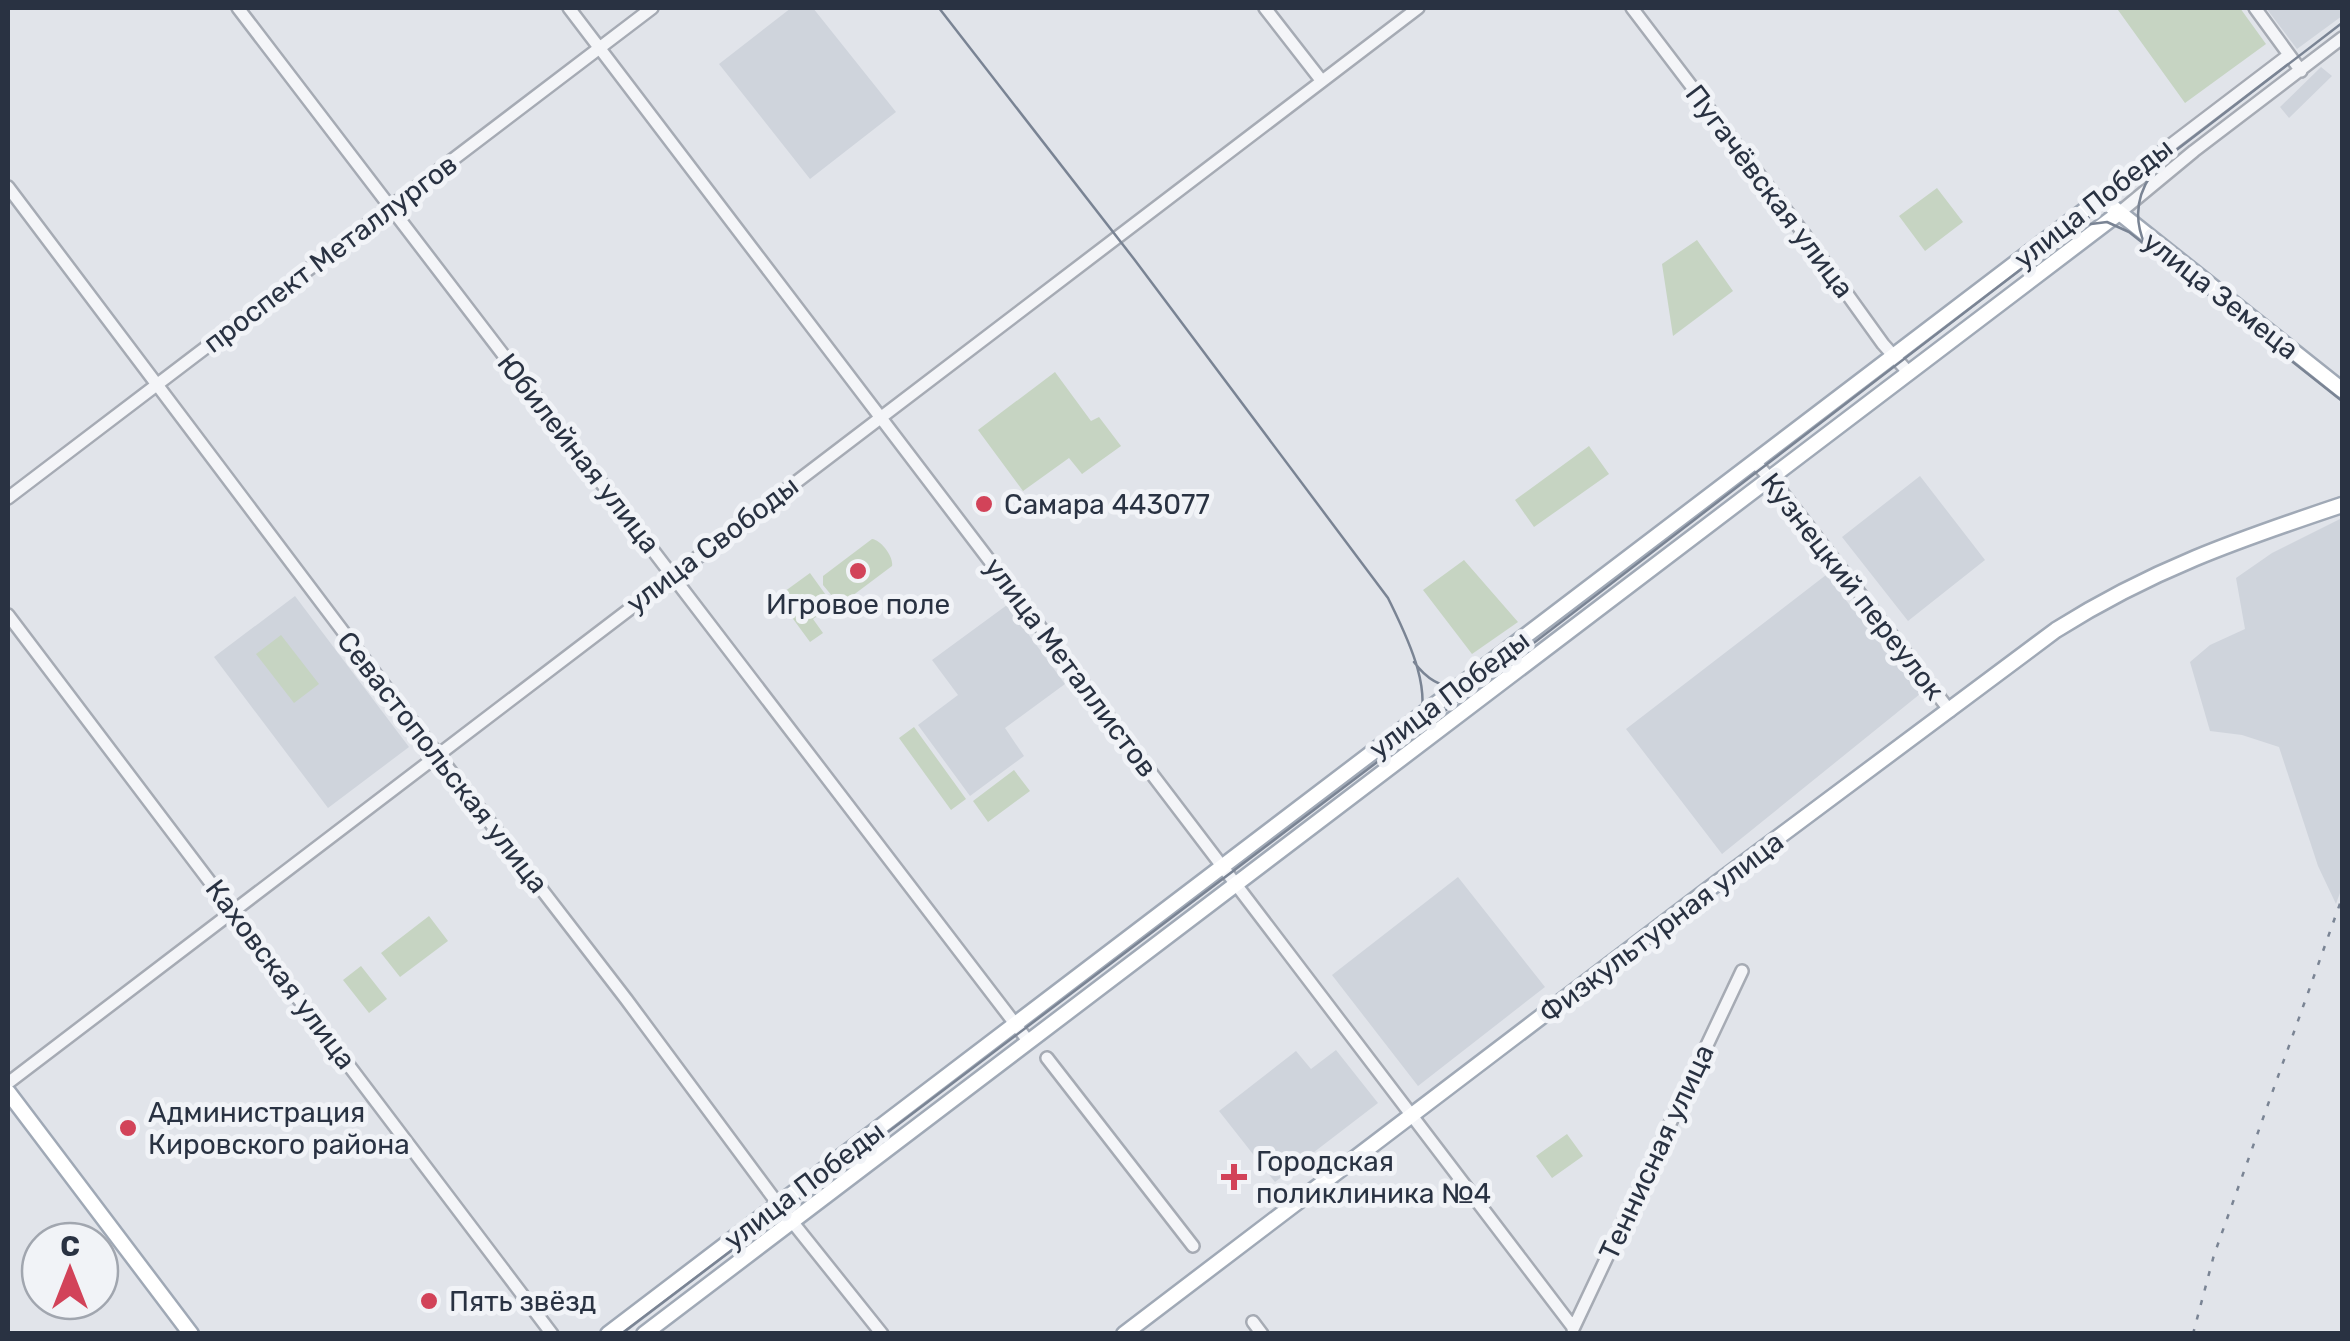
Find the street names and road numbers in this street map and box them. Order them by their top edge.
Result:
street label: Пугачёвская улица [1679,78,1860,304]
street label: улица Победы [2007,131,2179,276]
street label: проспект Металлургов [197,147,464,360]
street label: улица Земеца [2136,225,2305,366]
street label: Юбилейная улица [490,347,667,560]
street label: Кузнецкий переулок [1754,467,1951,706]
street label: улица Свободы [620,469,805,620]
street label: улица Металлистов [977,551,1164,784]
street label: улица Победы [1363,623,1536,765]
street label: Севастопольская улица [330,625,555,900]
street label: Физкультурная улица [1533,825,1790,1030]
street label: Каховская улица [199,873,363,1076]
street label: Теннисная улица [1592,1039,1721,1265]
street label: улица Победы [718,1114,891,1256]

